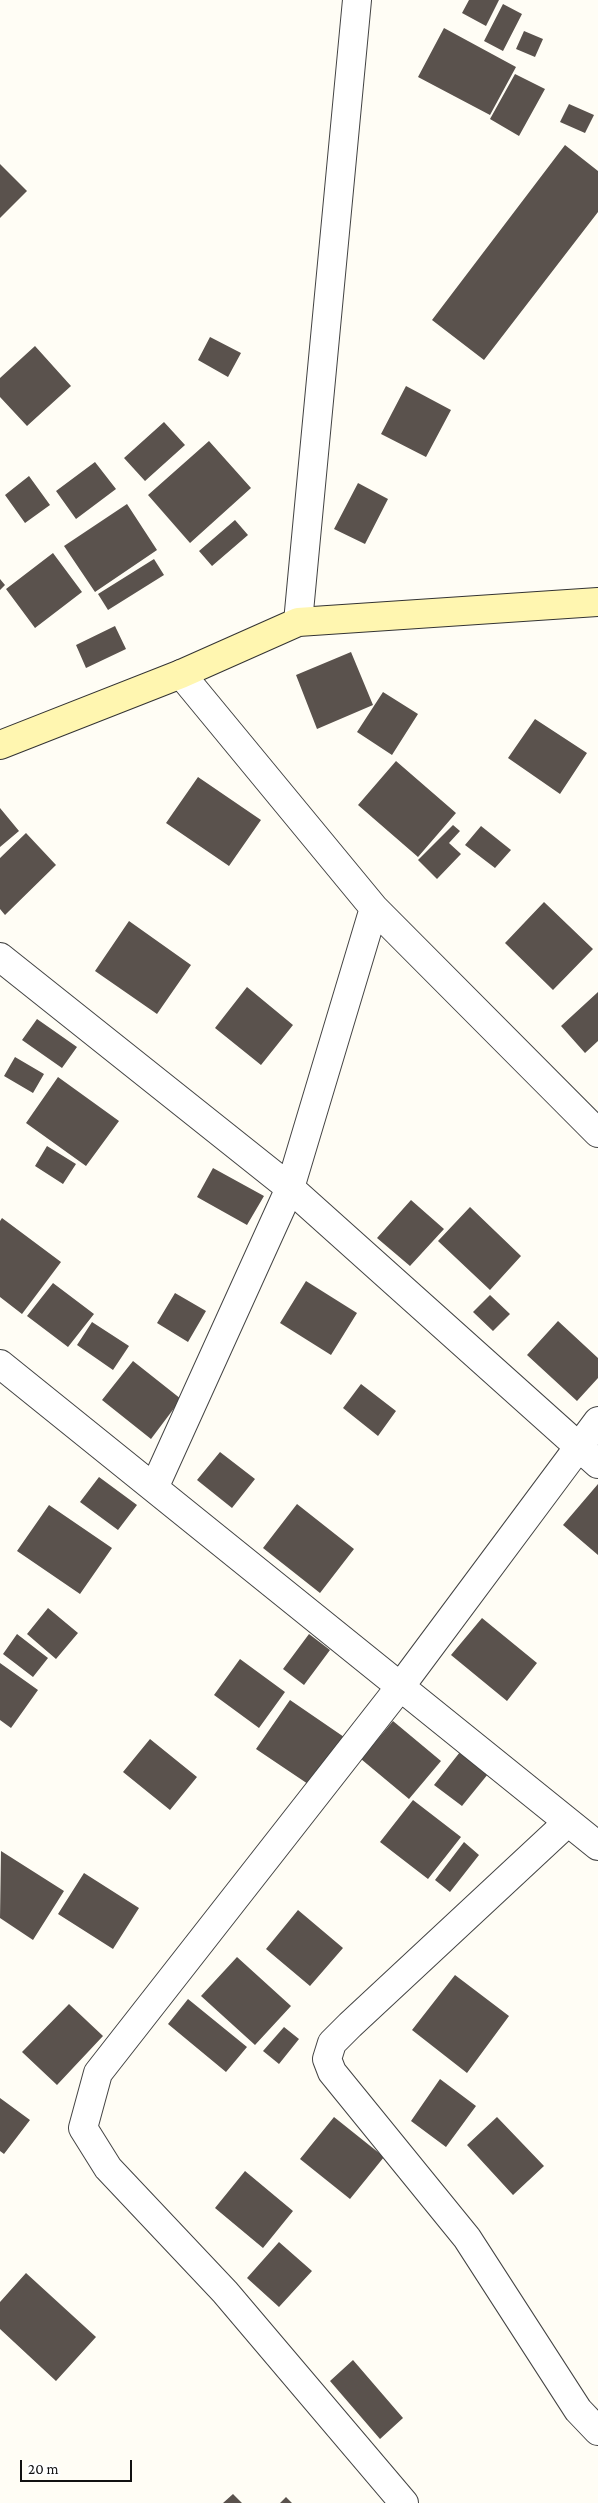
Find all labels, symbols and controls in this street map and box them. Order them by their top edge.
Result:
scale bar [22,2450,135,2482]
text: 20 m [28,2461,59,2477]

